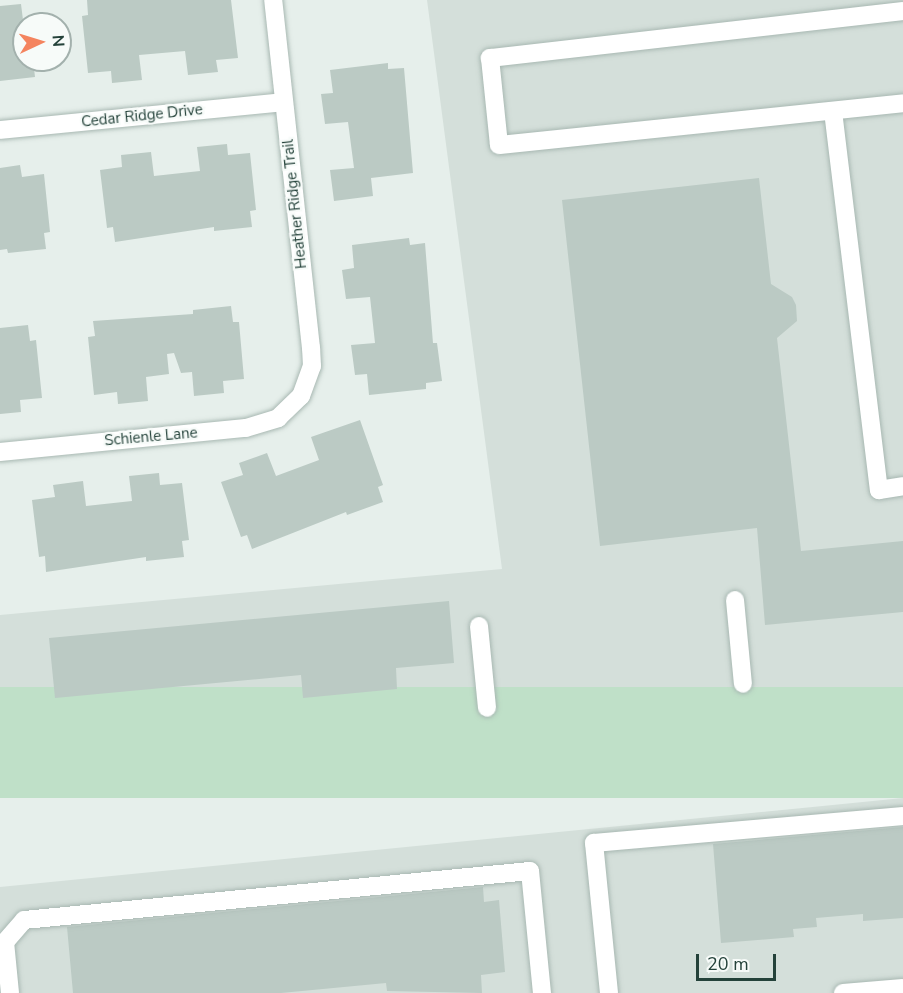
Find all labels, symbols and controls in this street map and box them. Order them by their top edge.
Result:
north arrow [12,12,72,72]
text: N [47,34,69,48]
street label: Cedar Ridge Drive [80,101,204,131]
street label: Heather Ridge Trail [279,138,311,270]
street label: Schienle Lane [104,424,198,450]
scale bar [699,942,778,980]
text: 20 m [707,952,749,976]

